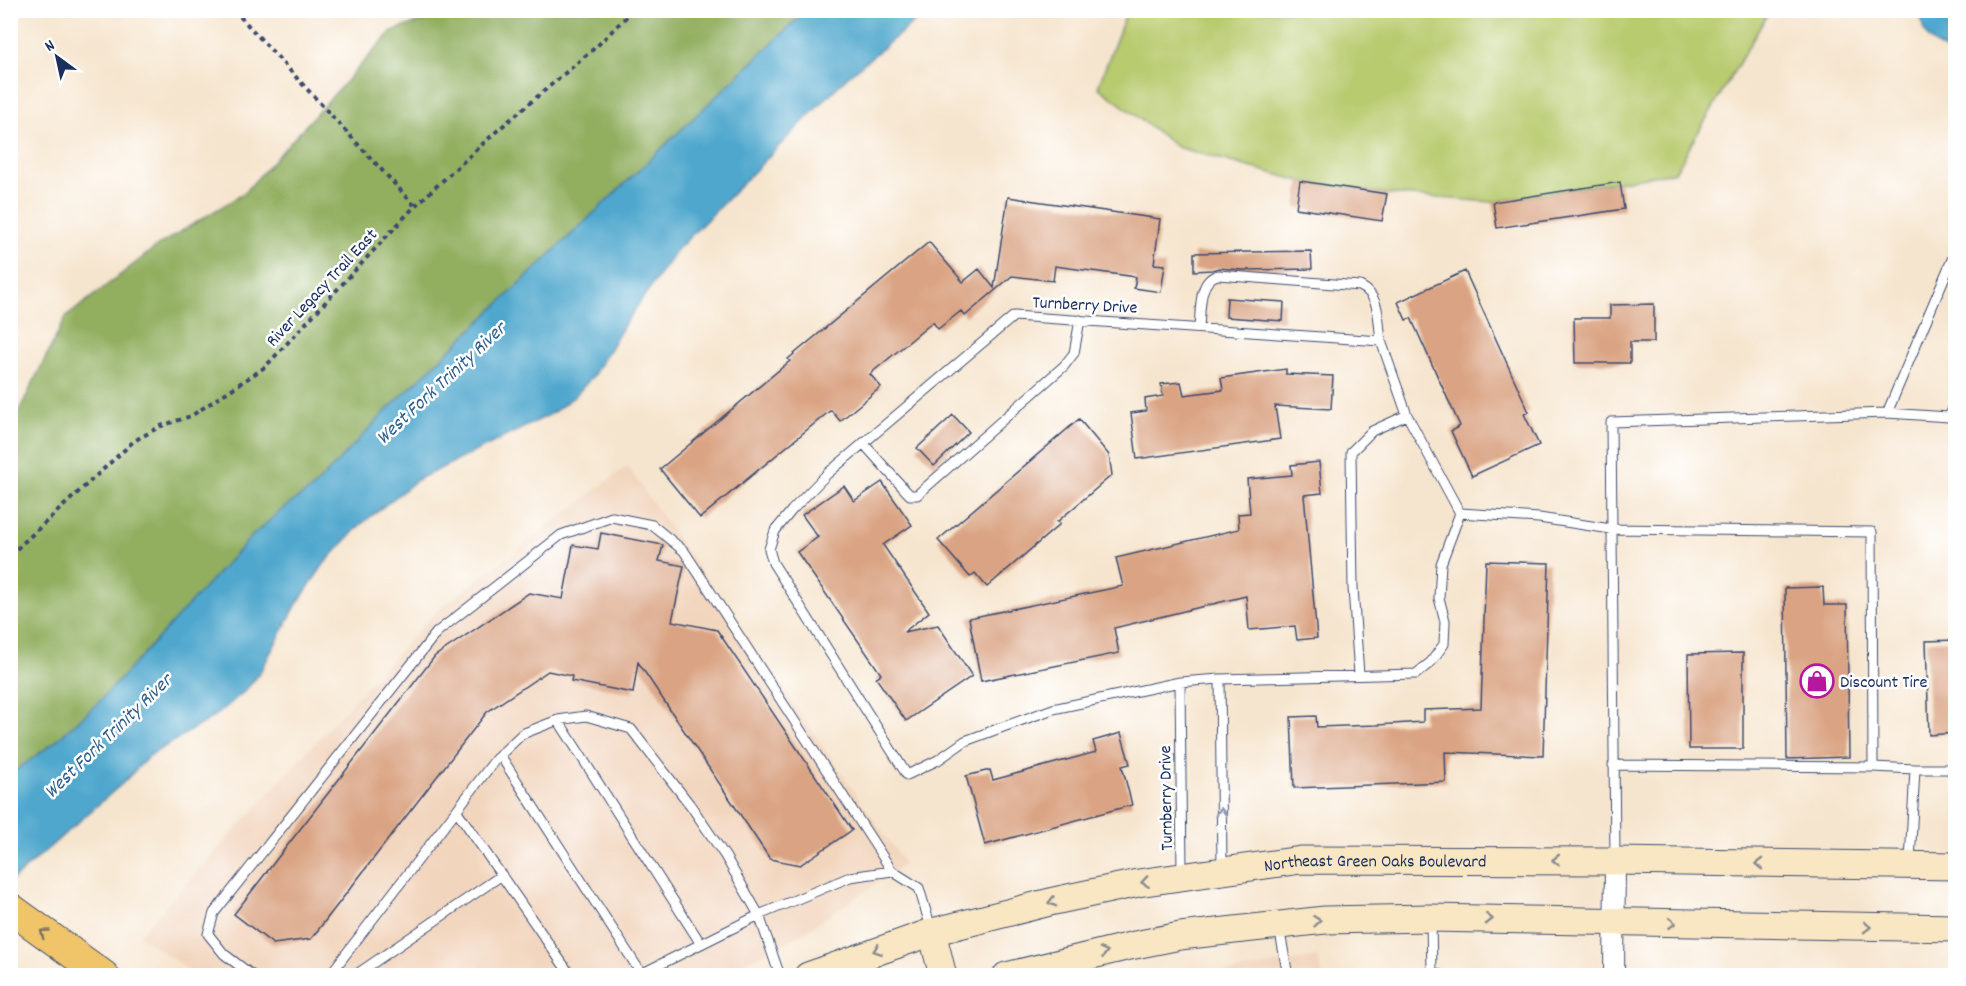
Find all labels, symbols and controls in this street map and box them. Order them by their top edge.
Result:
north arrow [27,27,87,87]
text: N [41,35,60,58]
street label: River Legacy Trail East [261,224,385,353]
street label: Turnberry Drive [1032,291,1138,322]
water label: West Fork Trinity River [371,315,515,452]
shop icon: Discount Tire [1799,663,1835,699]
water label: West Fork Trinity River [39,667,181,806]
place label: Discount Tire [1840,671,1927,696]
street label: Turnberry Drive [1154,745,1181,851]
one-way arrow [1215,808,1228,817]
street label: Northeast Green Oaks Boulevard [1263,850,1486,880]
one-way arrow [1552,854,1561,866]
one-way arrow [1754,857,1763,870]
one-way arrow [1140,876,1149,888]
one-way arrow [1048,894,1058,907]
one-way arrow [1484,913,1493,925]
one-way arrow [1313,915,1322,928]
one-way arrow [1667,916,1676,929]
one-way arrow [1862,920,1871,933]
one-way arrow [40,929,51,940]
one-way arrow [872,943,882,956]
one-way arrow [1099,946,1109,959]

